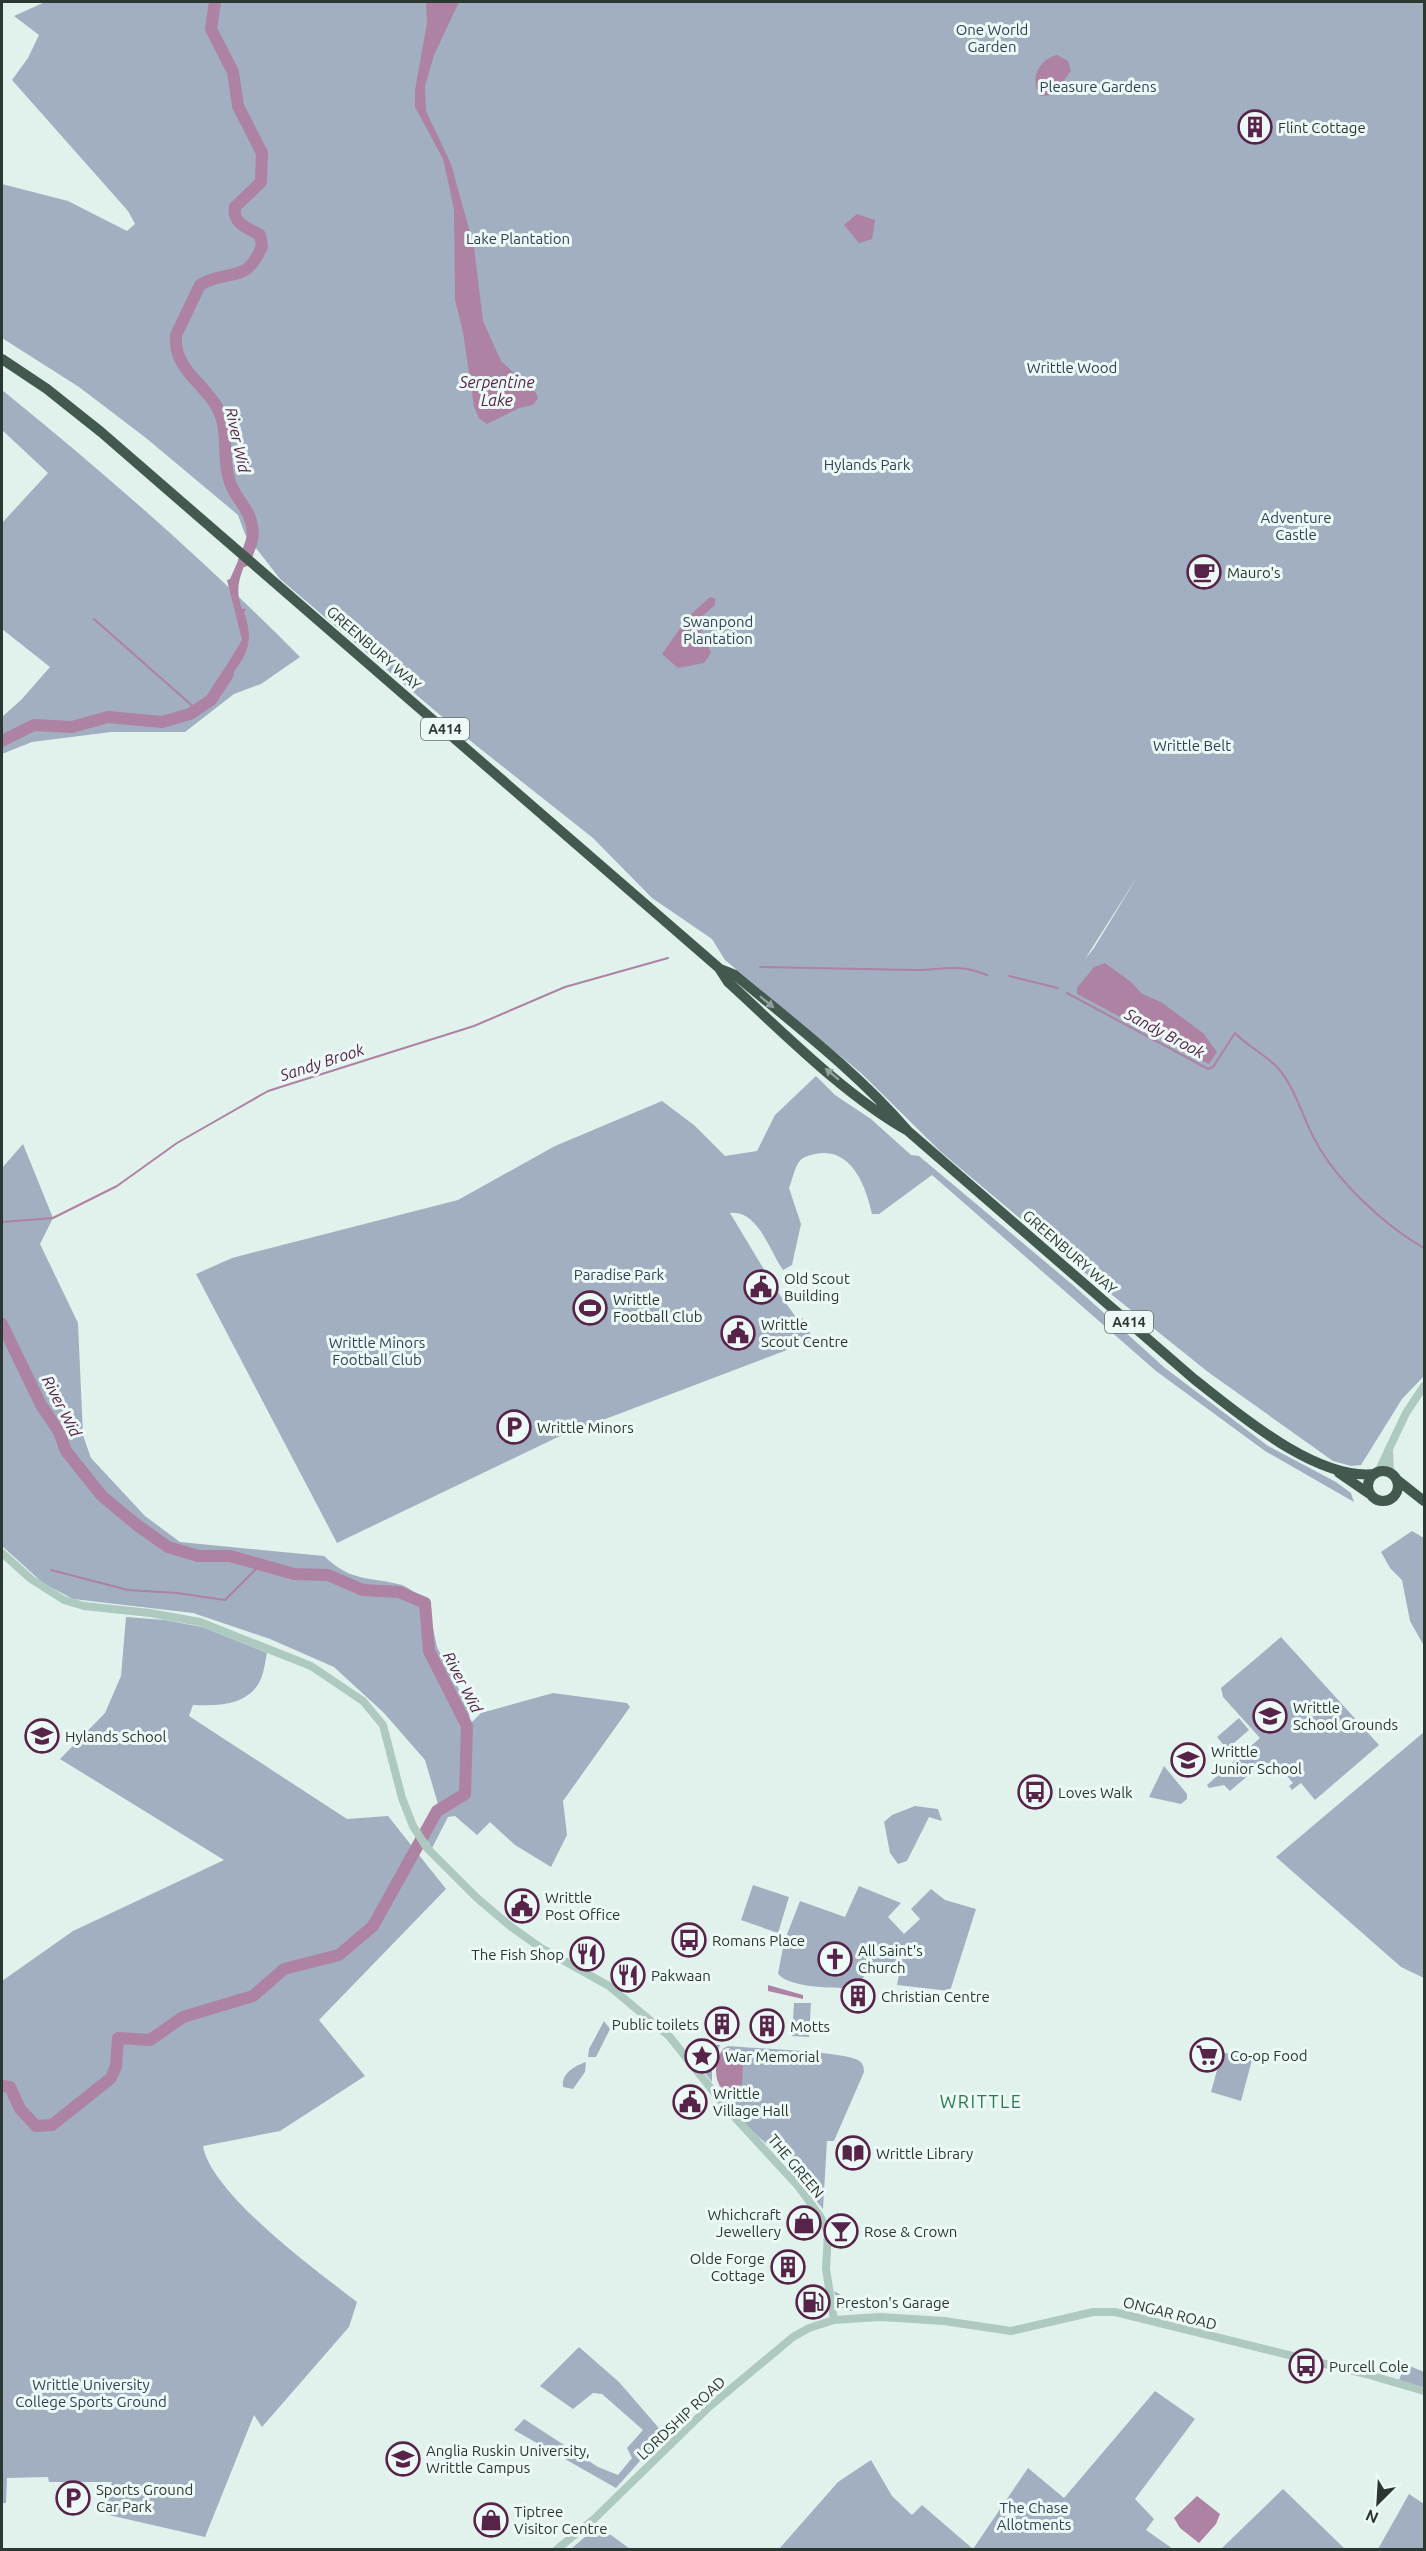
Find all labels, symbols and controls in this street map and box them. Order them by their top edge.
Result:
park label: One World Garden [956,21,1028,55]
park label: Pleasure Gardens [1040,78,1156,95]
building icon: Flint Cottage [1237,109,1273,145]
place label: Flint Cottage [1278,119,1366,136]
park label: Lake Plantation [466,230,570,247]
park label: Writtle Wood [1027,359,1117,376]
water label: Serpentine Lake [458,373,535,409]
water label: River Wid [222,406,254,475]
park label: Hylands Park [824,456,911,473]
park label: Adventure Castle [1260,509,1332,543]
cafe icon: Mauro's [1186,554,1222,590]
place label: Mauro's [1227,564,1281,581]
street label: GREENBURY WAY [324,603,425,694]
park label: Swanpond Plantation [683,613,753,647]
road number: A414 [421,718,469,740]
park label: Writtle Belt [1153,737,1231,754]
one-way arrow [759,995,775,1008]
water label: Sandy Brook [1121,1004,1208,1062]
water label: Sandy Brook [277,1040,367,1084]
one-way arrow [825,1068,840,1081]
street label: GREENBURY WAY [1020,1207,1121,1298]
park label: Paradise Park [574,1266,665,1283]
public building icon: Old Scout Building [743,1269,779,1305]
place label: Old Scout Building [784,1270,850,1304]
sports icon: Writtle Football Club [572,1290,608,1326]
place label: Writtle Football Club [613,1291,703,1325]
road number: A414 [1105,1311,1153,1333]
public building icon: Writtle Scout Centre [720,1315,756,1351]
place label: Writtle Scout Centre [761,1316,848,1350]
park label: Writtle Minors Football Club [329,1334,425,1368]
water label: River Wid [39,1372,86,1441]
parking icon: Writtle Minors [496,1409,532,1445]
place label: Writtle Minors [537,1419,634,1436]
water label: River Wid [440,1648,487,1717]
school or university icon: Writtle School Grounds [1252,1698,1288,1734]
place label: Writtle School Grounds [1293,1699,1398,1733]
school or university icon: Hylands School [24,1718,60,1754]
place label: Hylands School [65,1728,167,1745]
school or university icon: Writtle Junior School [1170,1742,1206,1778]
place label: Writtle Junior School [1211,1743,1302,1777]
bus stop icon: Loves Walk [1017,1774,1053,1810]
place label: Loves Walk [1058,1784,1133,1801]
public building icon: Writtle Post Office [504,1888,540,1924]
place label: Writtle Post Office [545,1889,620,1923]
bus stop icon: Romans Place [671,1922,707,1958]
place label: Romans Place [712,1932,805,1949]
restaurant icon: The Fish Shop [569,1936,605,1972]
church icon: All Saint's Church [817,1941,853,1977]
place label: All Saint's Church [858,1942,923,1976]
place label: The Fish Shop [471,1946,564,1963]
restaurant icon: Pakwaan [610,1957,646,1993]
place label: Pakwaan [651,1967,711,1984]
building icon: Christian Centre [840,1978,876,2014]
place label: Christian Centre [881,1988,990,2005]
building icon: Public toilets [704,2006,740,2042]
building icon: Motts [749,2008,785,2044]
place label: Public toilets [612,2016,699,2033]
place label: Motts [790,2018,830,2035]
supermarket icon: Co-op Food [1189,2037,1225,2073]
place icon: War Memorial [684,2038,720,2074]
place label: Co-op Food [1230,2047,1308,2064]
place label: War Memorial [725,2048,819,2065]
public building icon: Writtle Village Hall [672,2084,708,2120]
place label: Writtle Village Hall [713,2085,789,2119]
district label: WRITTLE [940,2091,1022,2111]
street label: THE GREEN [765,2131,827,2201]
library icon: Writtle Library [835,2135,871,2171]
place label: Writtle Library [876,2145,973,2162]
shop icon: Whichcraft Jewellery [786,2205,822,2241]
place label: Whichcraft Jewellery [707,2206,781,2240]
bar icon: Rose & Crown [823,2213,859,2249]
place label: Rose & Crown [864,2223,957,2240]
building icon: Olde Forge Cottage [770,2249,806,2285]
place label: Olde Forge Cottage [690,2250,765,2284]
fuel station icon: Preston's Garage [795,2284,831,2320]
street label: ONGAR ROAD [1121,2293,1219,2333]
place label: Preston's Garage [836,2294,950,2311]
bus stop icon: Purcell Cole [1288,2348,1324,2384]
place label: Purcell Cole [1329,2358,1409,2375]
street label: LORDSHIP ROAD [633,2373,729,2463]
park label: Writtle University College Sports Ground [15,2376,167,2410]
school or university icon: Anglia Ruskin University, Writtle Campus [385,2441,421,2477]
place label: Anglia Ruskin University, Writtle Campus [426,2442,590,2476]
north arrow [1348,2473,1408,2533]
parking icon: Sports Ground Car Park [55,2480,91,2516]
place label: Sports Ground Car Park [96,2481,193,2515]
park label: The Chase Allotments [997,2499,1071,2533]
shop icon: Tiptree Visitor Centre [473,2502,509,2538]
place label: Tiptree Visitor Centre [514,2503,607,2537]
text: N [1363,2506,1381,2527]

